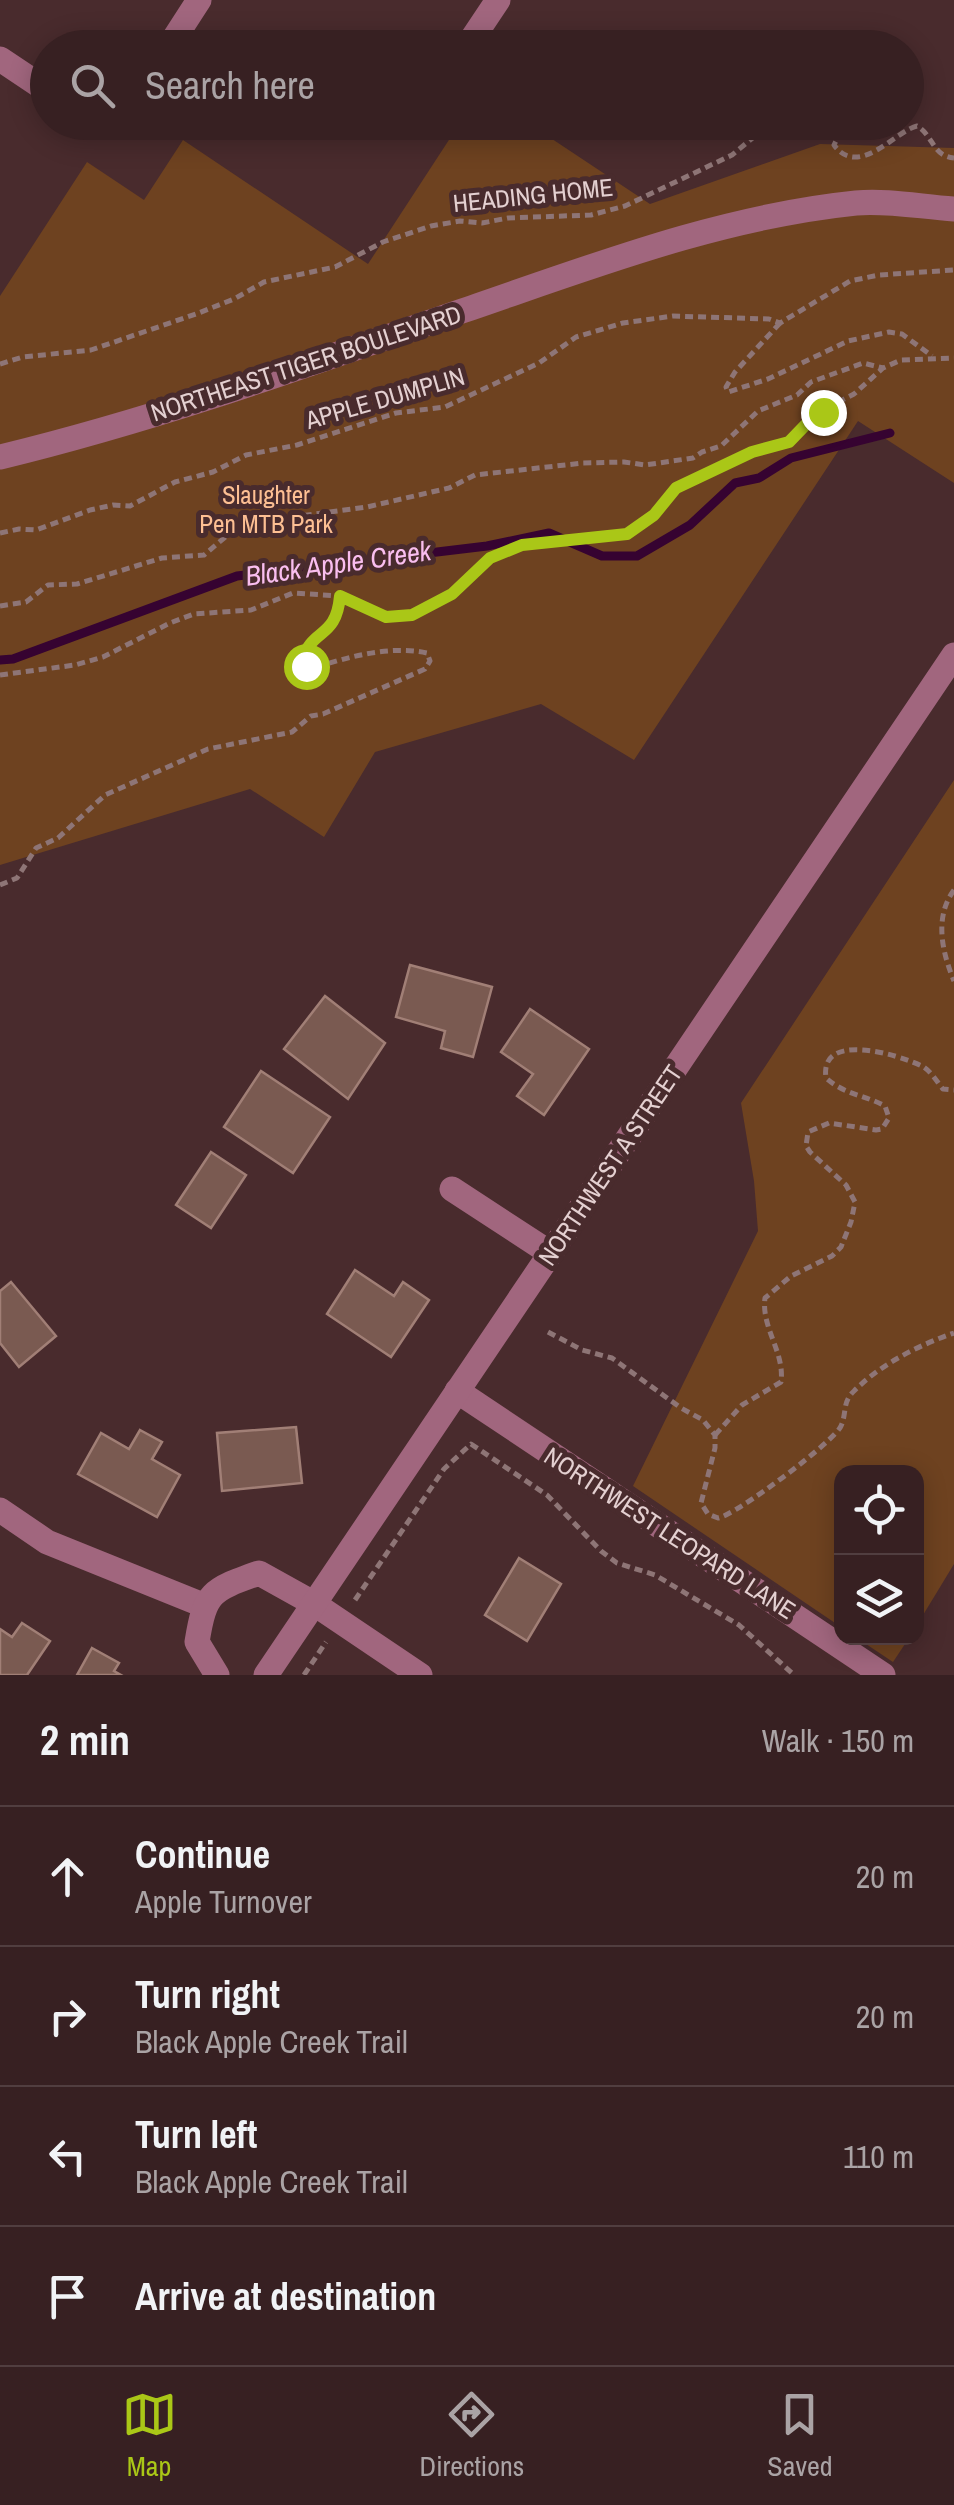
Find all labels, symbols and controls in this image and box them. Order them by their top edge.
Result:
search box [30,30,924,140]
icon: search [65,58,120,113]
text: Search here [145,60,315,111]
street label: HEADING HOME [451,170,615,220]
street label: NORTHEAST TIGER BOULEVARD [146,297,466,429]
street label: APPLE DUMPLIN [300,359,469,437]
route end [801,390,847,436]
park label: Slaughter Pen MTB Park [199,478,333,541]
water label: Black Apple Creek [243,531,435,595]
route start [284,644,330,690]
street label: NORTHWEST A STREET [530,1058,690,1272]
street label: NORTHWEST LEOPARD LANE [538,1439,802,1627]
map controls [834,1465,924,1645]
button: locate [834,1465,924,1555]
button: layers [834,1555,924,1645]
text: 2 min [40,1712,130,1768]
text: Walk · 150 m [762,1719,914,1762]
text: Continue [135,1829,270,1880]
icon: ahead [40,1849,95,1904]
text: 20 m [856,1855,914,1898]
text: Apple Turnover [135,1880,312,1923]
text: Turn right [135,1969,280,2020]
icon: right [40,1989,95,2044]
text: 20 m [856,1995,914,2038]
text: Black Apple Creek Trail [135,2020,408,2063]
text: Turn left [135,2109,257,2160]
icon: left [40,2129,95,2184]
text: 110 m [843,2135,914,2178]
text: Black Apple Creek Trail [135,2160,408,2203]
icon: arrive [40,2269,95,2324]
text: Arrive at destination [135,2271,436,2322]
tab: Map [122,2387,177,2485]
tab: Directions [420,2387,524,2485]
tab: Saved [767,2387,832,2485]

